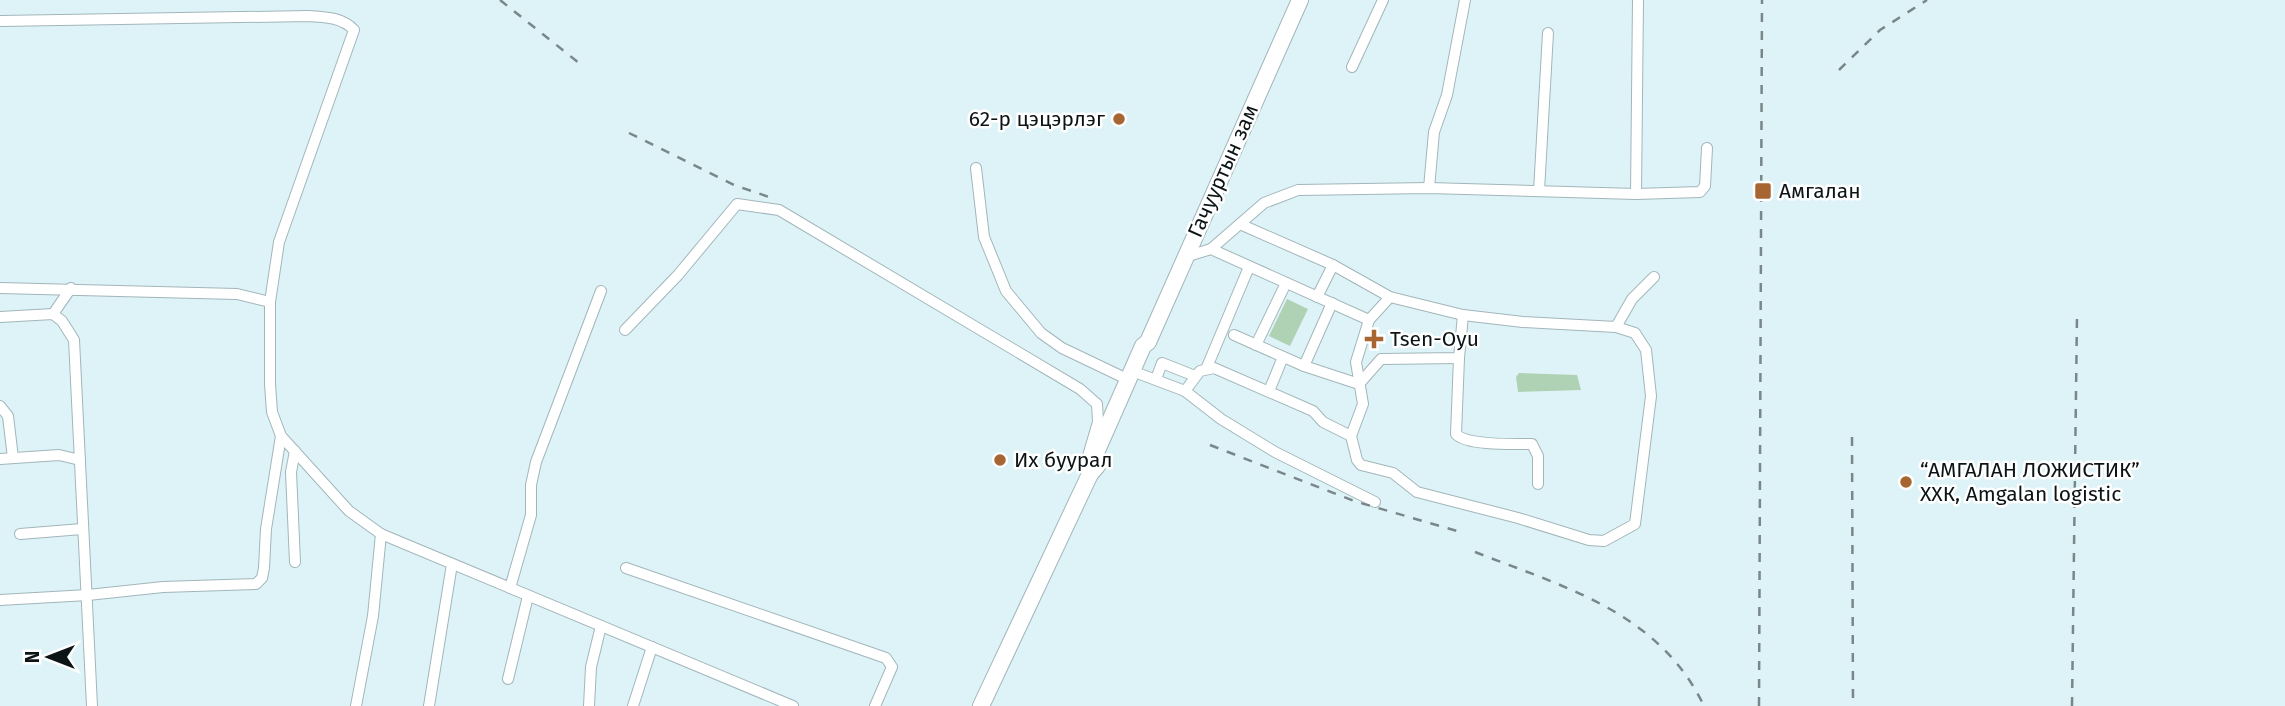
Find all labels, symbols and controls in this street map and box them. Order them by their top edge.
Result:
street label: Гачууртын зам [1182,100,1264,242]
place label: 62-р цэцэрлэг [969,106,1105,132]
marker: 62-р цэцэрлэг [1111,111,1127,127]
place label: Амгалан [1779,178,1861,204]
marker: Амгалан [1753,181,1773,201]
place label: Tsen-Oyu [1390,326,1479,352]
marker: Tsen-Oyu [1364,329,1384,349]
place label: Их буурал [1014,447,1113,473]
marker: Их буурал [992,452,1008,468]
place label: “АМГАЛАН ЛОЖИСТИК” ХХК, Amgalan logistic [1920,457,2140,507]
marker: “АМГАЛАН ЛОЖИСТИК” ХХК, Amgalan logistic [1898,474,1914,490]
north arrow [14,622,84,692]
text: N [21,651,44,663]

